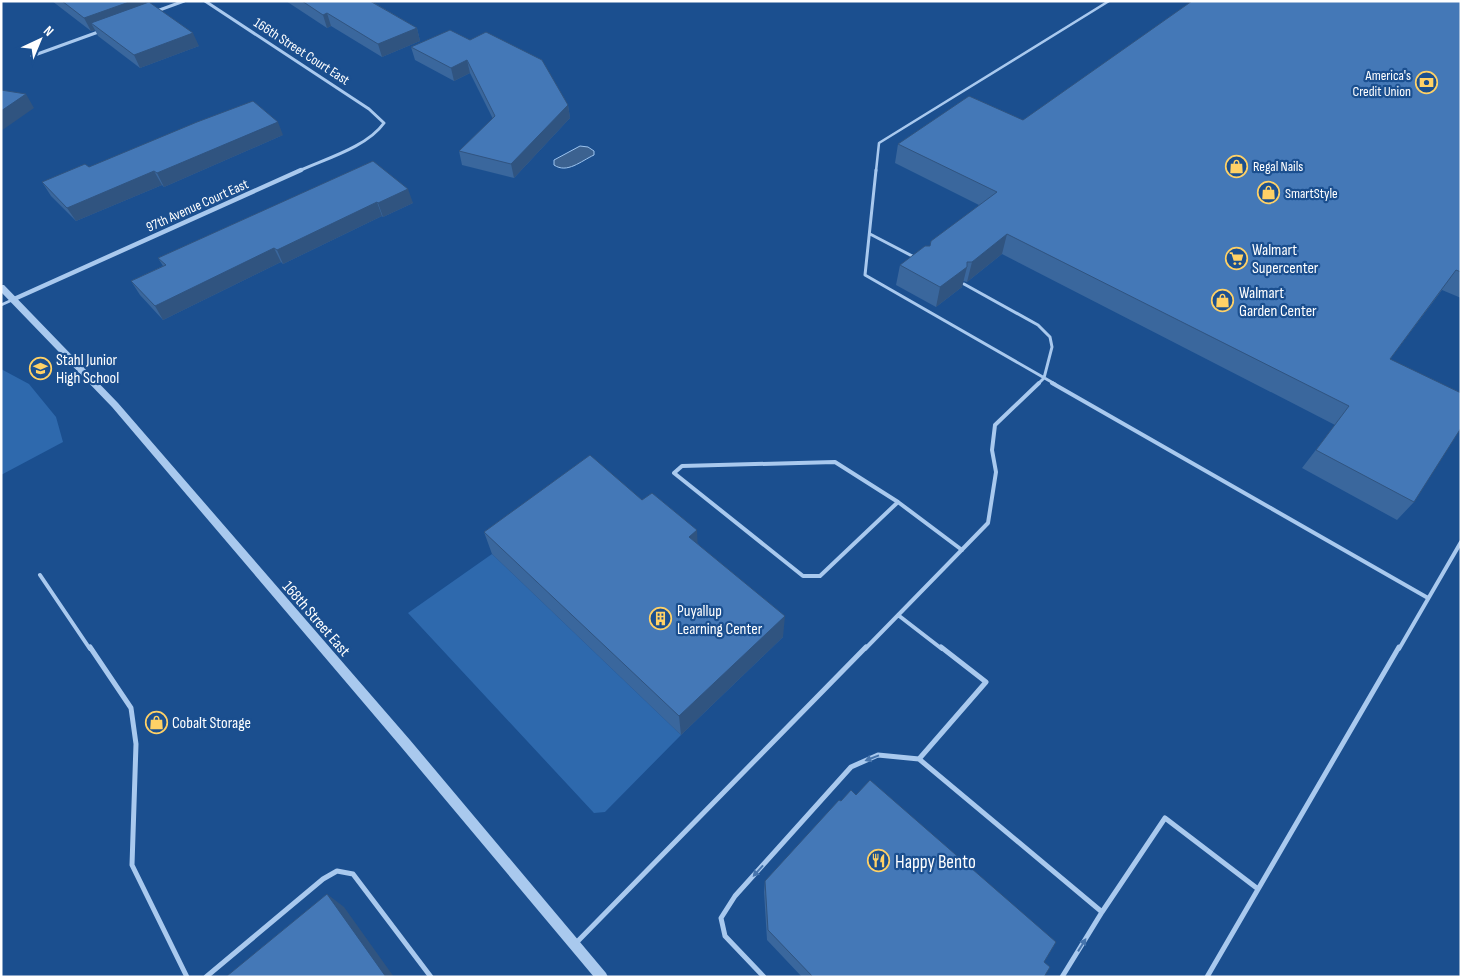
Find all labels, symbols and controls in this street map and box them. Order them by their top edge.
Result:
street label: 166th Street Court East [251,14,353,89]
north arrow [15,15,65,65]
text: N [40,22,57,40]
place label: America's Credit Union [1353,67,1411,100]
bank icon: America's Credit Union [1415,71,1439,95]
shop icon: Regal Nails [1225,154,1249,178]
place label: Regal Nails [1253,158,1303,175]
street label: 97th Avenue Court East [143,175,251,236]
shop icon: SmartStyle [1257,181,1281,205]
place label: SmartStyle [1285,185,1338,202]
place label: Walmart Supercenter [1252,241,1319,278]
supermarket icon: Walmart Supercenter [1224,246,1248,270]
place label: Walmart Garden Center [1239,284,1317,321]
shop icon: Walmart Garden Center [1211,289,1235,313]
place label: Stahl Junior High School [56,351,119,388]
school or university icon: Stahl Junior High School [28,356,52,380]
street label: 168th Street East [278,578,354,661]
place label: Puyallup Learning Center [677,602,763,639]
building icon: Puyallup Learning Center [649,607,673,631]
shop icon: Cobalt Storage [144,710,168,734]
place label: Cobalt Storage [172,714,251,733]
one-way arrow [864,755,879,762]
restaurant icon: Happy Bento [867,849,891,873]
place label: Happy Bento [895,851,976,874]
one-way arrow [752,865,763,878]
one-way arrow [1077,938,1086,951]

